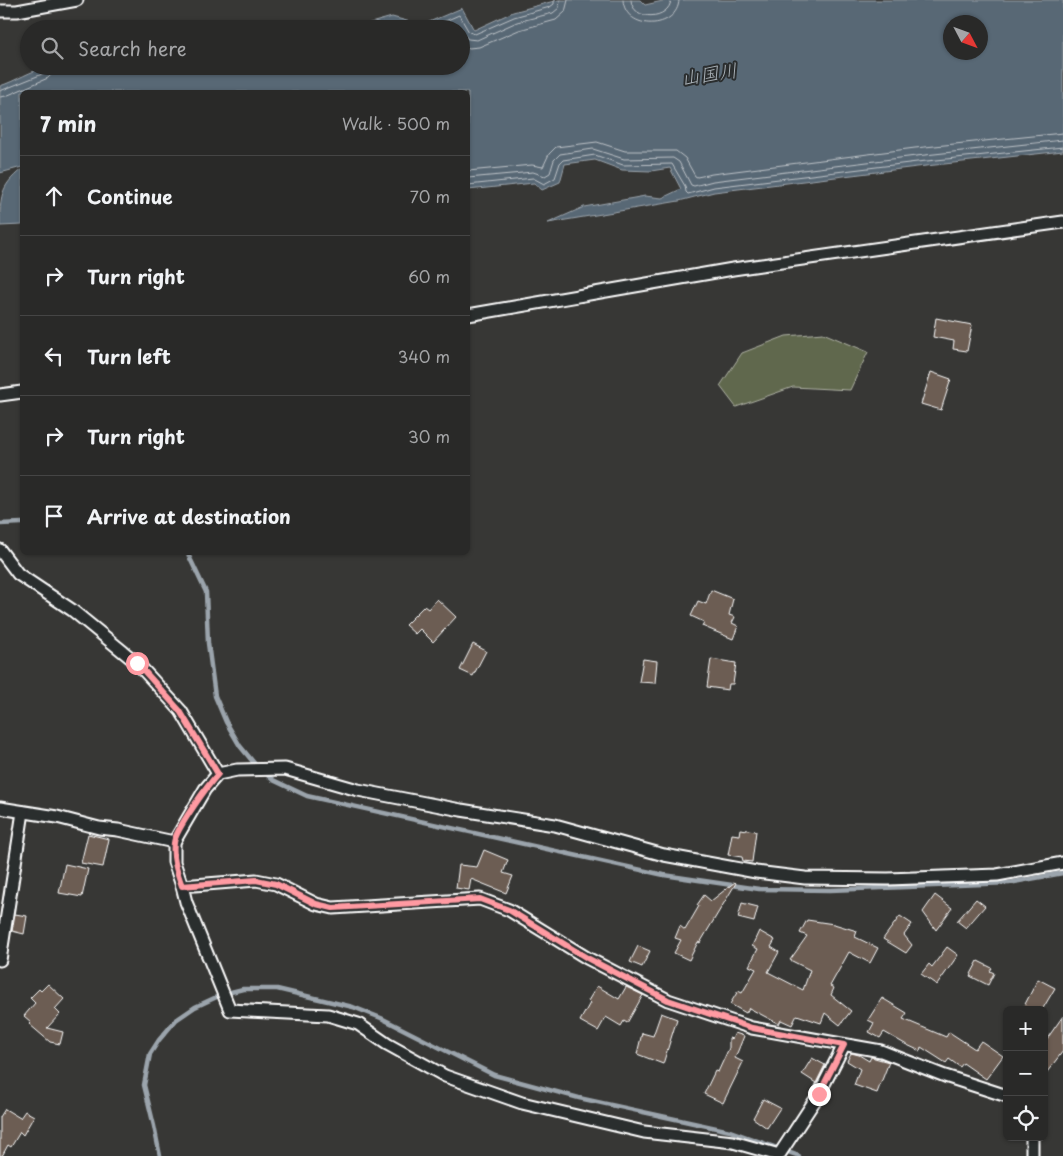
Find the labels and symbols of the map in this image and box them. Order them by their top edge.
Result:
north arrow [943,15,988,60]
water label: 山国川 [678,55,739,91]
route start [126,652,149,675]
route end [808,1083,831,1106]

